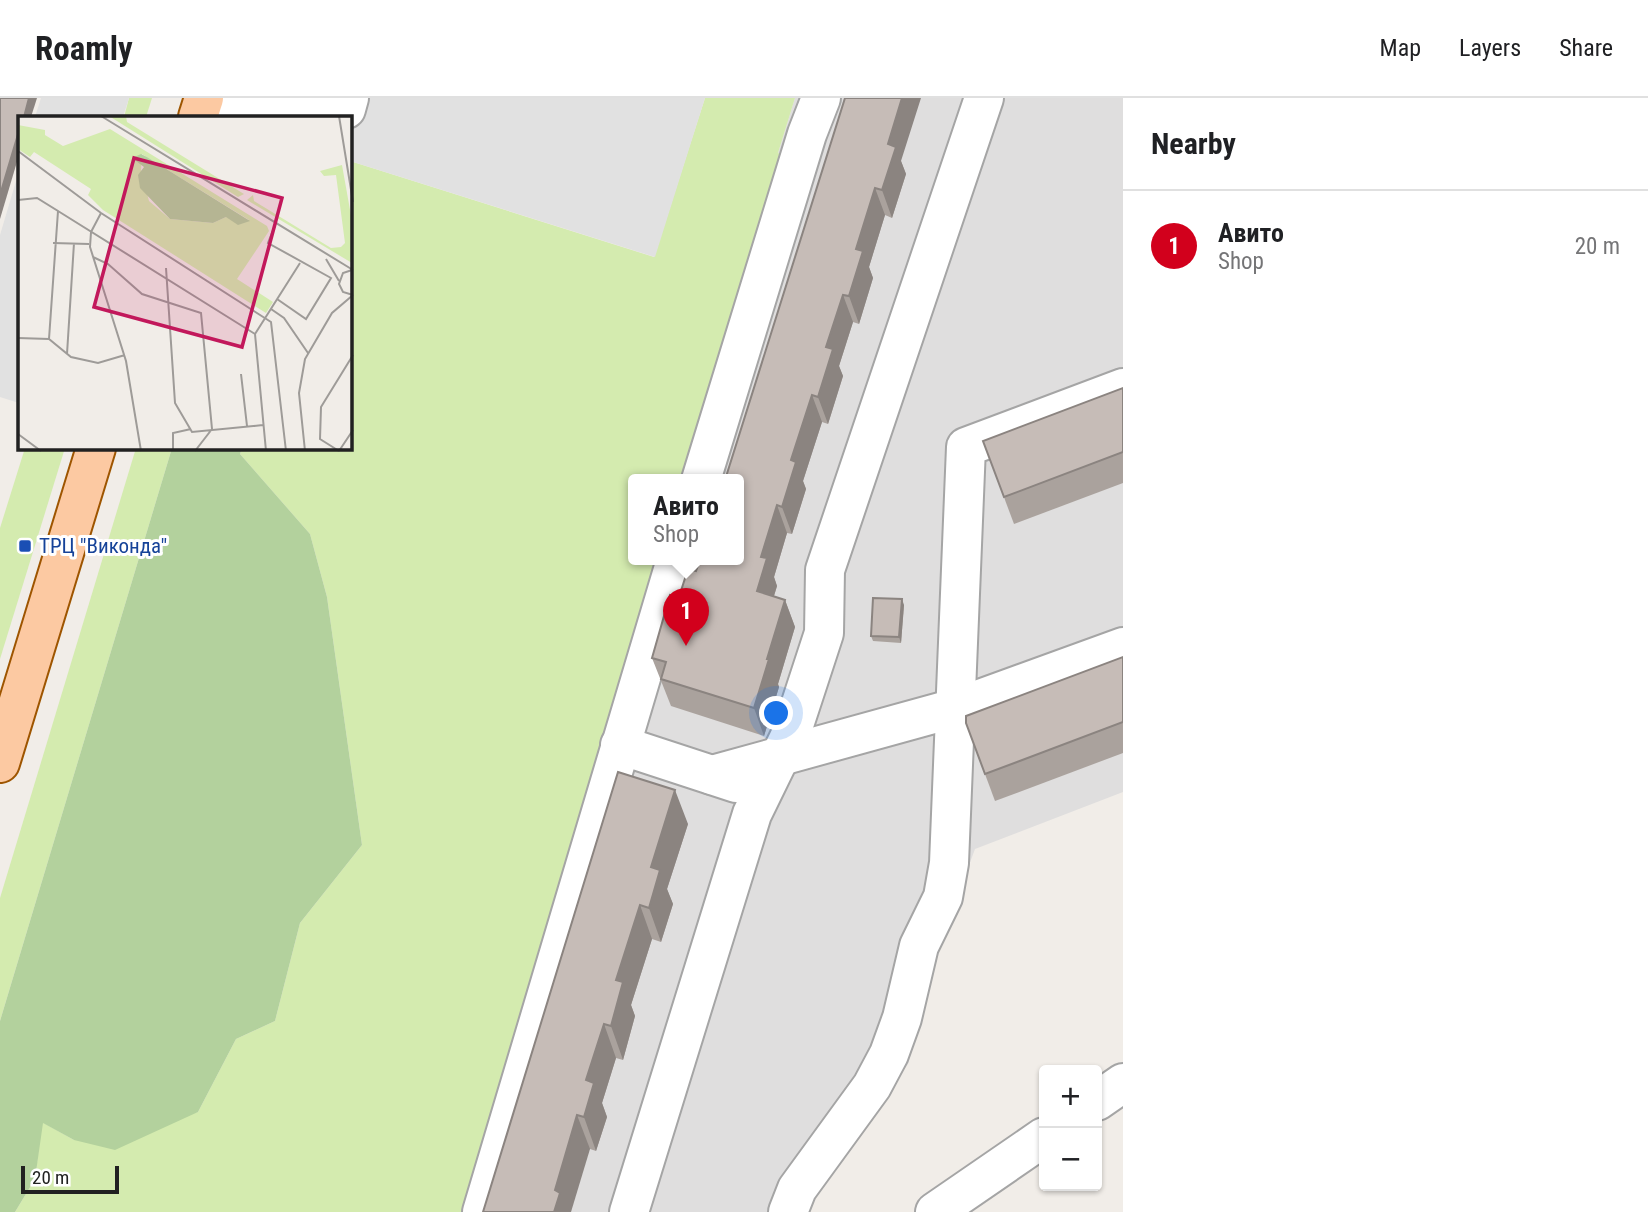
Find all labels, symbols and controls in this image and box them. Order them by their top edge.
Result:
text: Roamly [35,29,133,68]
text: Map [1380,34,1421,62]
text: Layers [1459,34,1521,62]
text: Share [1559,34,1613,62]
inset map [18,116,352,450]
text: Nearby [1151,126,1236,161]
text: Авито [1218,218,1284,248]
text: 1 [1168,233,1180,260]
text: 20 m [1575,233,1620,260]
text: Shop [1218,248,1264,275]
popup [628,474,744,565]
text: Авито [653,491,719,521]
text: Shop [653,521,699,548]
place label: ТРЦ "Виконда" [39,534,167,558]
marker: ТРЦ "Виконда" [17,538,33,554]
pin: 1 [663,588,709,646]
your location [759,696,793,730]
map controls [1039,1065,1102,1191]
button: + [1039,1065,1102,1128]
button: − [1039,1128,1102,1191]
scale bar [21,1163,119,1195]
text: 20 m [32,1166,69,1189]

